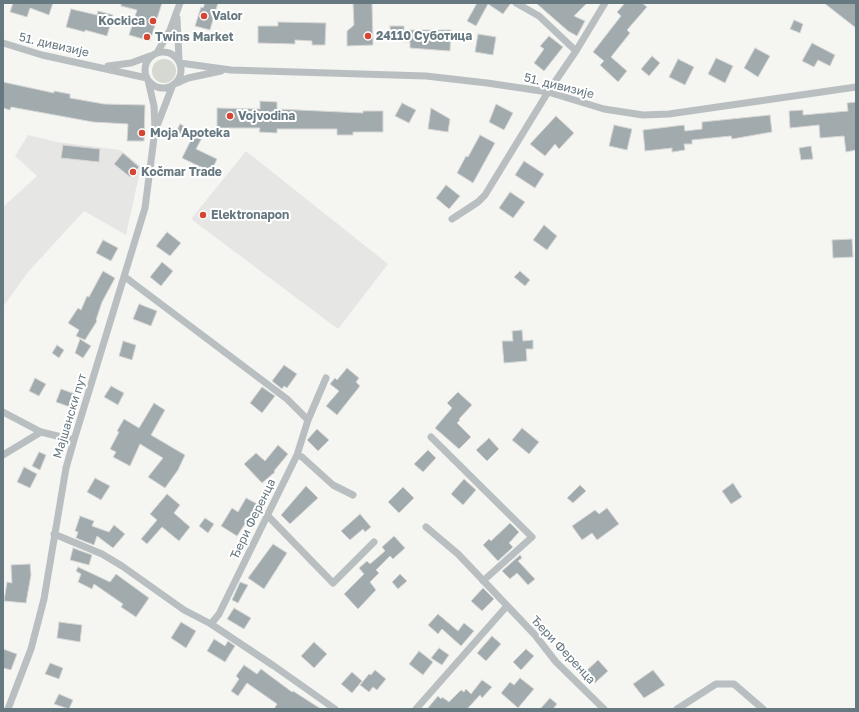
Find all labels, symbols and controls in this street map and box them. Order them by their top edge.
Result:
place label: Valor [212,9,243,23]
marker: Valor [199,11,209,21]
place label: Kockica [98,14,145,28]
marker: Kockica [148,16,158,26]
place label: 24110 Суботица [376,29,472,43]
street label: 51. дивизије [17,30,91,60]
place label: Twins Market [155,30,234,44]
marker: 24110 Суботица [363,31,373,41]
marker: Twins Market [142,32,152,42]
street label: 51. дивизије [522,70,596,102]
place label: Vojvodina [238,109,295,123]
marker: Vojvodina [225,111,235,121]
place label: Moja Apoteka [150,126,230,140]
marker: Moja Apoteka [137,128,147,138]
place label: Kočmar Trade [141,165,222,179]
marker: Kočmar Trade [128,167,138,177]
place label: Elektronapon [211,208,289,222]
marker: Elektronapon [198,210,208,220]
street label: Мајшански пут [50,372,90,460]
street label: Ђери Ференца [227,476,279,562]
street label: Ђери Ференца [528,613,598,687]

